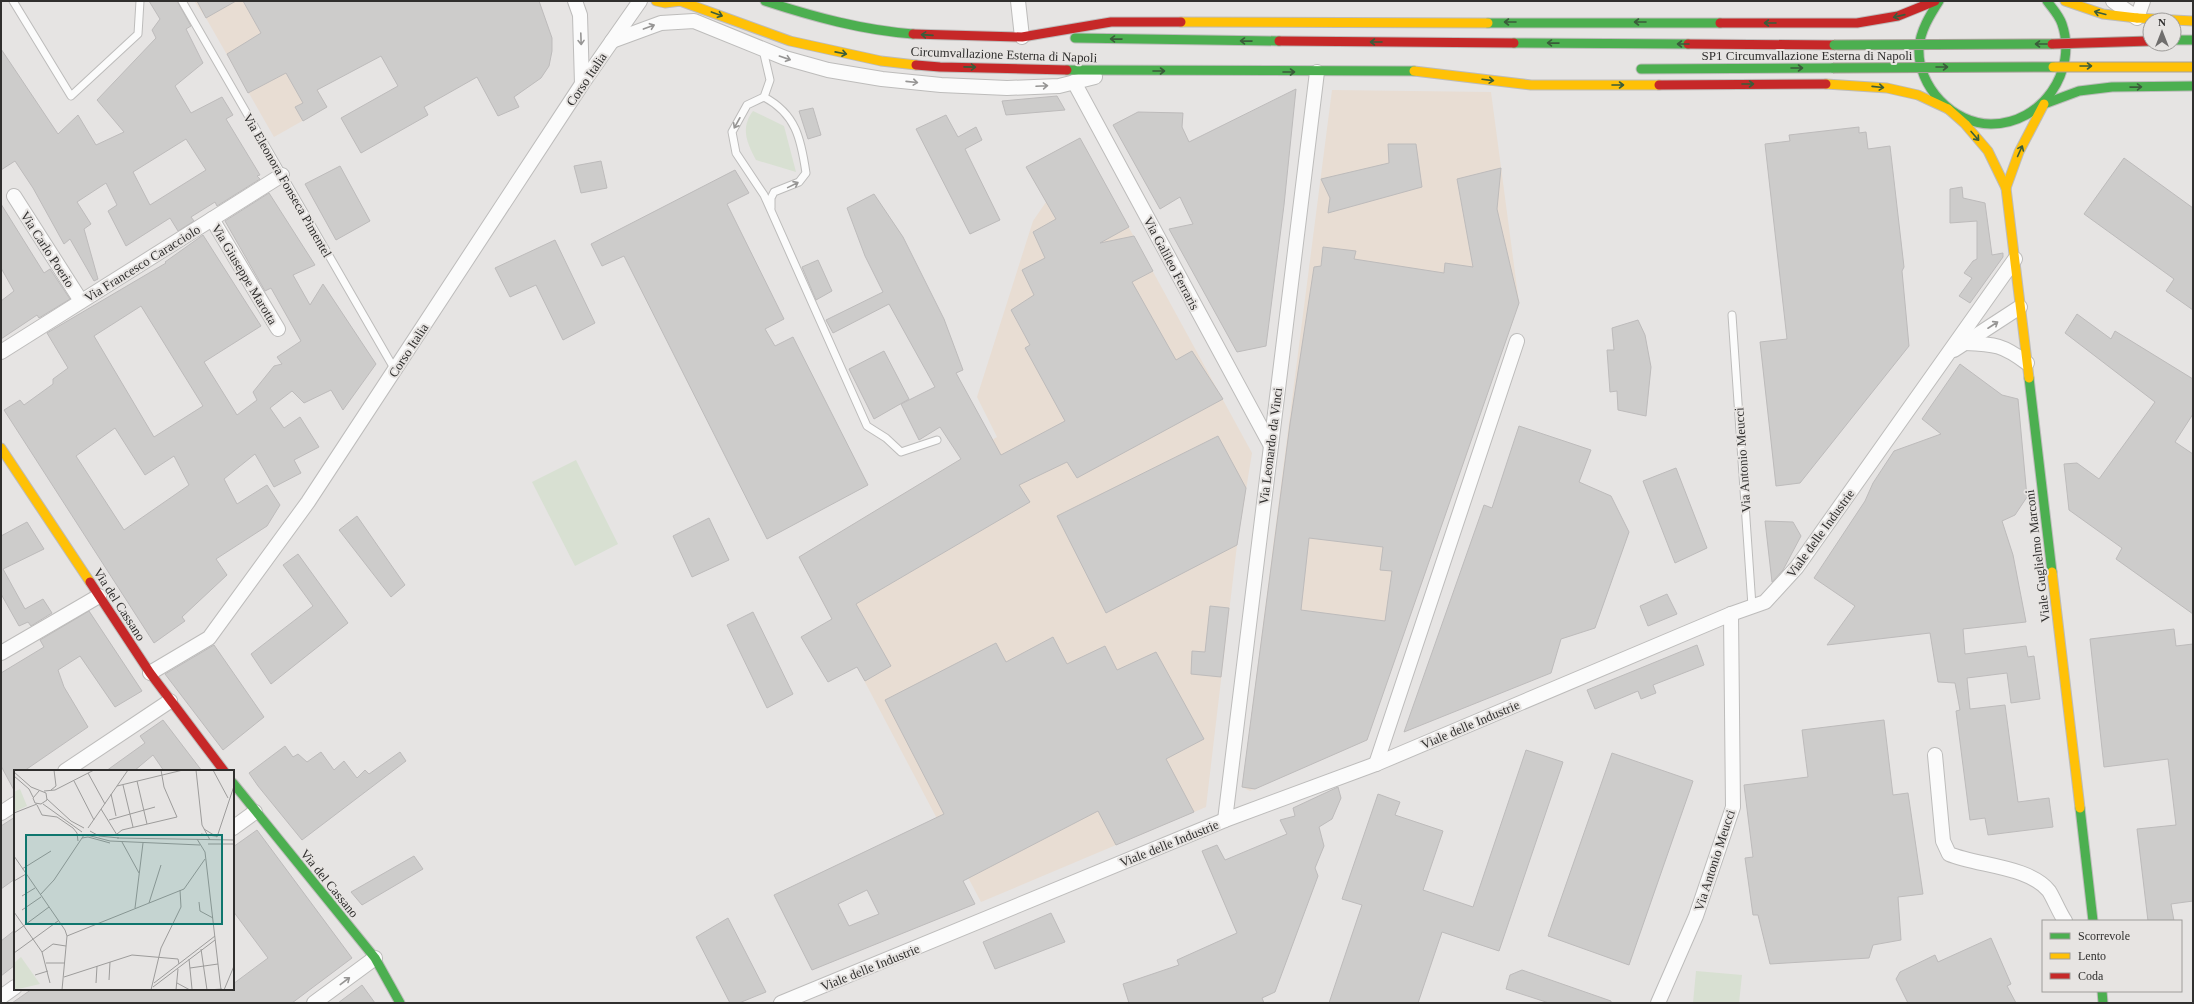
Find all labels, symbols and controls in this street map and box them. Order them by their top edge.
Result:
one-way arrow [2094,9,2107,16]
one-way arrow [710,11,722,19]
north arrow [2142,12,2182,52]
one-way arrow [1893,13,1906,21]
text: N [2158,16,2166,28]
one-way arrow [1504,18,1517,26]
one-way arrow [1634,18,1647,26]
one-way arrow [1764,19,1777,27]
one-way arrow [643,23,655,31]
one-way arrow [921,31,934,39]
one-way arrow [578,32,585,45]
one-way arrow [1110,35,1123,42]
one-way arrow [1240,37,1253,45]
one-way arrow [1370,38,1383,46]
one-way arrow [1547,40,1560,47]
one-way arrow [1677,40,1690,48]
one-way arrow [2035,40,2048,48]
street label: Circumvallazione Esterna di Napoli [910,44,1098,65]
street label: SP1 Circumvallazione Esterna di Napoli [1702,48,1913,63]
street label: Corso Italia [563,50,610,109]
one-way arrow [834,50,847,58]
one-way arrow [778,54,790,62]
one-way arrow [2079,62,2092,70]
one-way arrow [1935,63,1948,71]
one-way arrow [963,64,976,71]
one-way arrow [1790,64,1803,72]
one-way arrow [1152,67,1165,75]
one-way arrow [1282,68,1295,76]
one-way arrow [1481,76,1494,83]
one-way arrow [905,78,918,86]
one-way arrow [1741,80,1754,88]
one-way arrow [1611,81,1624,89]
one-way arrow [1035,83,1048,90]
one-way arrow [1871,83,1884,91]
one-way arrow [2129,83,2142,91]
street label: Via Eleonora Fonseca Pimentel [240,111,335,260]
one-way arrow [733,117,740,129]
one-way arrow [1971,131,1980,142]
one-way arrow [2017,145,2024,157]
one-way arrow [787,181,799,188]
street label: Via Carlo Poerio [18,209,78,290]
street label: Via Galileo Ferraris [1141,214,1202,312]
street label: Via Giuseppe Marotta [209,221,281,327]
street label: Via Francesco Caracciolo [82,222,203,305]
street label: Corso Italia [386,320,431,380]
one-way arrow [1988,320,1999,329]
street label: Via Leonardo da Vinci [1256,386,1285,505]
street label: Via Antonio Meucci [1731,407,1754,513]
street label: Viale delle Industrie [1783,486,1858,580]
street label: Viale Guglielmo Marconi [2022,488,2053,623]
street label: Via del Cassano [90,565,149,643]
street label: Viale delle Industrie [1419,697,1522,752]
inset map [14,770,234,990]
street label: Via Antonio Meucci [1691,807,1738,913]
street label: Viale delle Industrie [1118,817,1221,870]
street label: Via del Cassano [297,846,362,921]
legend [2042,920,2182,992]
text: Scorrevole [2078,929,2130,943]
street label: Viale delle Industrie [819,941,922,994]
text: Lento [2078,949,2106,963]
text: Coda [2078,969,2104,983]
one-way arrow [339,976,350,985]

